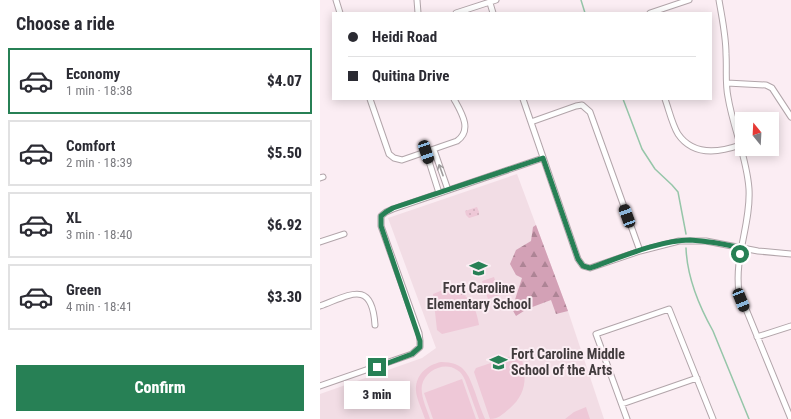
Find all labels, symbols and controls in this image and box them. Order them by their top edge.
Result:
text: Choose a ride [16,13,115,34]
text: Heidi Road [372,28,437,46]
icon: car [18,63,54,99]
text: Economy [66,65,120,83]
text: Quitina Drive [372,67,450,85]
text: $4.07 [267,72,302,90]
text: 1 min · 18:38 [66,83,132,98]
north arrow [735,112,779,156]
map controls [735,112,779,156]
icon: car [18,135,54,171]
text: Comfort [66,137,115,155]
car [417,139,435,165]
text: $5.50 [267,144,302,162]
text: 2 min · 18:39 [66,155,132,170]
one-way arrow [437,164,445,176]
car [617,203,637,229]
icon: car [18,207,54,243]
text: XL [66,209,82,227]
text: $6.92 [267,216,302,234]
text: 3 min · 18:40 [66,227,132,242]
route start [731,245,749,263]
school or university icon: Fort Caroline Elementary School [469,258,489,278]
icon: car [18,279,54,315]
place label: Fort Caroline Elementary School [427,280,531,312]
text: Green [66,281,101,299]
car [731,287,751,313]
text: $3.30 [267,288,302,306]
text: 4 min · 18:41 [66,299,132,314]
place label: Fort Caroline Middle School of the Arts [511,346,625,378]
school or university icon: Fort Caroline Middle School of the Arts [488,352,508,372]
route end [368,358,386,376]
button: Confirm [16,365,304,411]
callout: 3 min [344,381,410,409]
text: 3 min [363,387,391,402]

